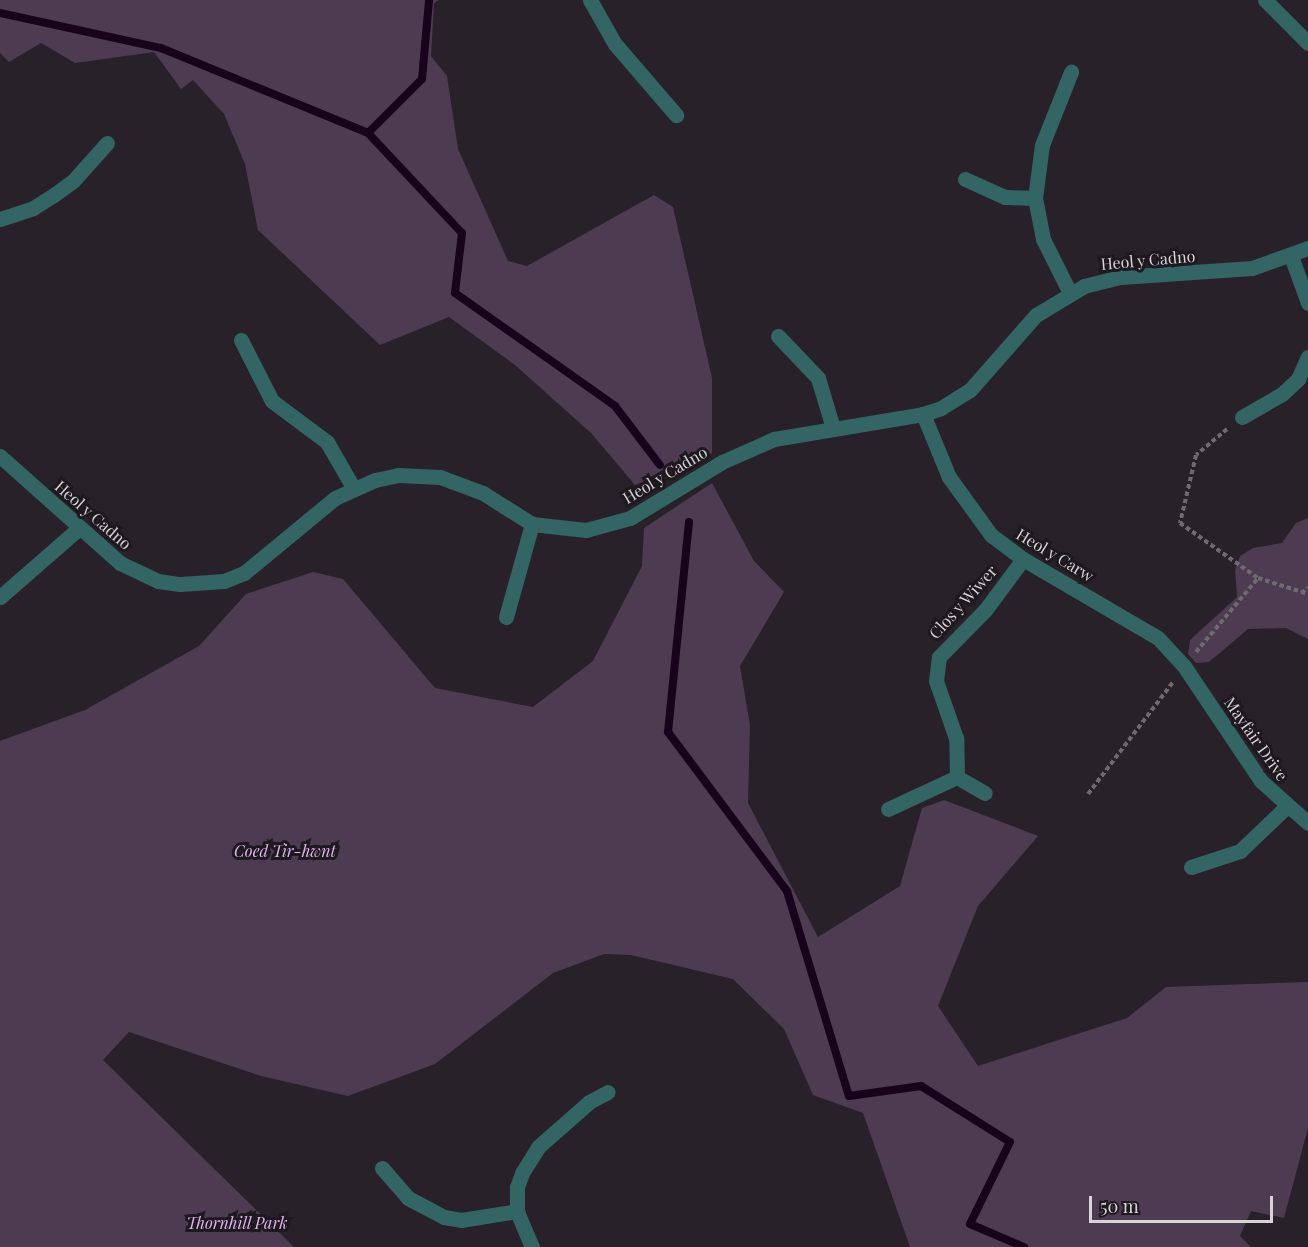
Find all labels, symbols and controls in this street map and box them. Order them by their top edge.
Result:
street label: Heol y Cadno [1099,246,1197,274]
street label: Heol y Cadno [619,442,711,508]
street label: Heol y Cadno [51,476,135,554]
street label: Heol y Carw [1013,524,1097,586]
street label: Clos y Wiwer [925,561,1001,643]
street label: Mayfair Drive [1220,693,1292,785]
park label: Coed Tir-hwnt [234,841,336,861]
scale bar [1092,1184,1276,1222]
text: 50 m [1100,1194,1139,1218]
park label: Thornhill Park [186,1213,288,1233]

